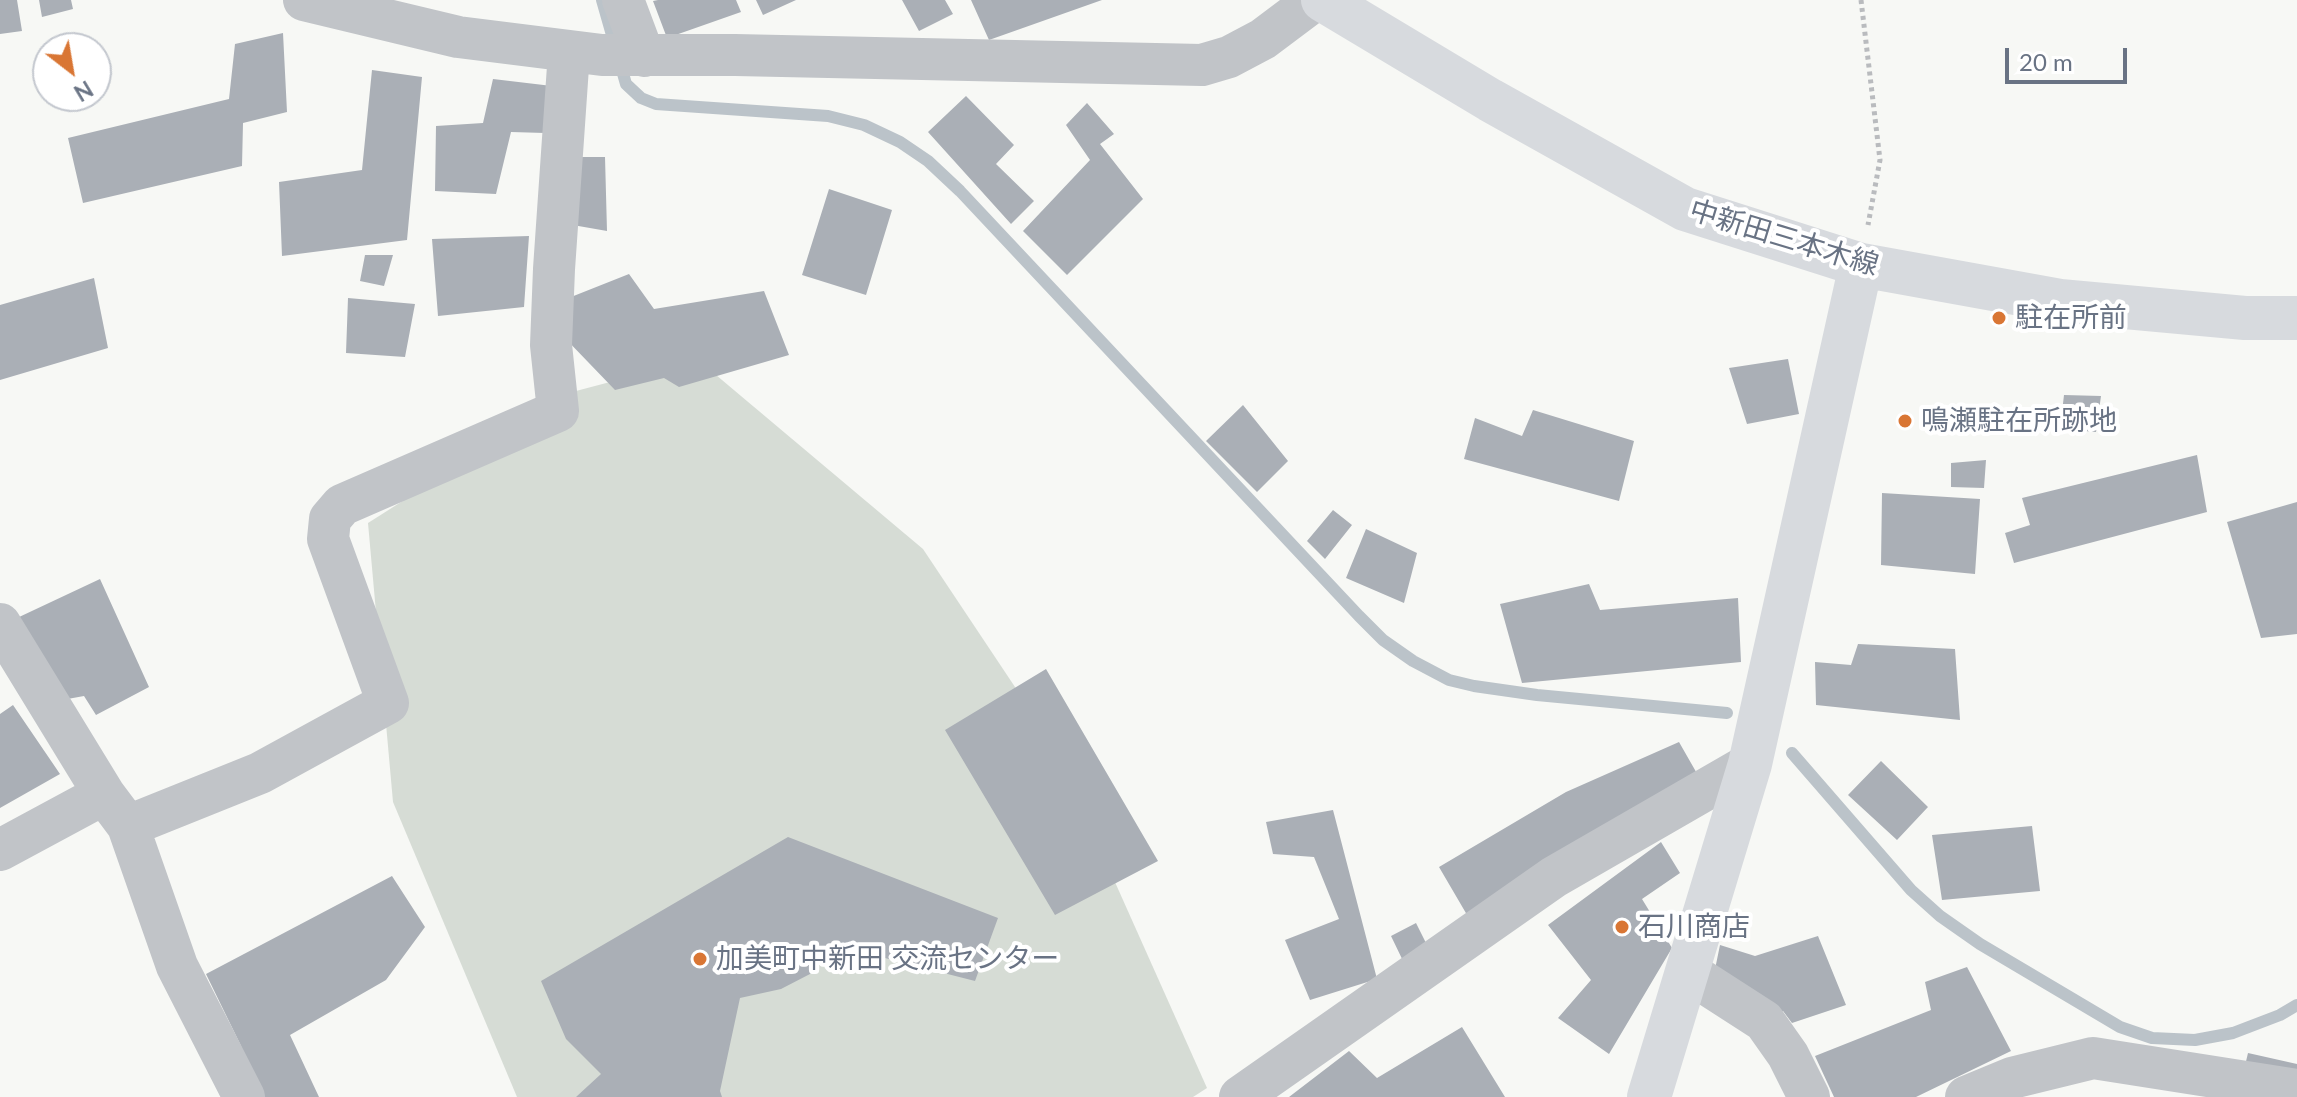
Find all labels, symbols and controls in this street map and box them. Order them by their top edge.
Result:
north arrow [32,32,112,112]
scale bar [2009,32,2131,82]
text: 20 m [2019,47,2073,76]
text: N [69,75,98,107]
street label: 中新田三本木線 [1685,193,1883,283]
place label: 駐在所前 [2015,301,2127,335]
marker: 駐在所前 [1990,309,2008,327]
place label: 鳴瀬駐在所跡地 [1921,404,2117,438]
marker: 鳴瀬駐在所跡地 [1896,412,1914,430]
place label: 石川商店 [1638,910,1750,944]
marker: 石川商店 [1613,918,1631,936]
place label: 加美町中新田 交流センター [716,942,1059,976]
marker: 加美町中新田 交流センター [691,950,709,968]

